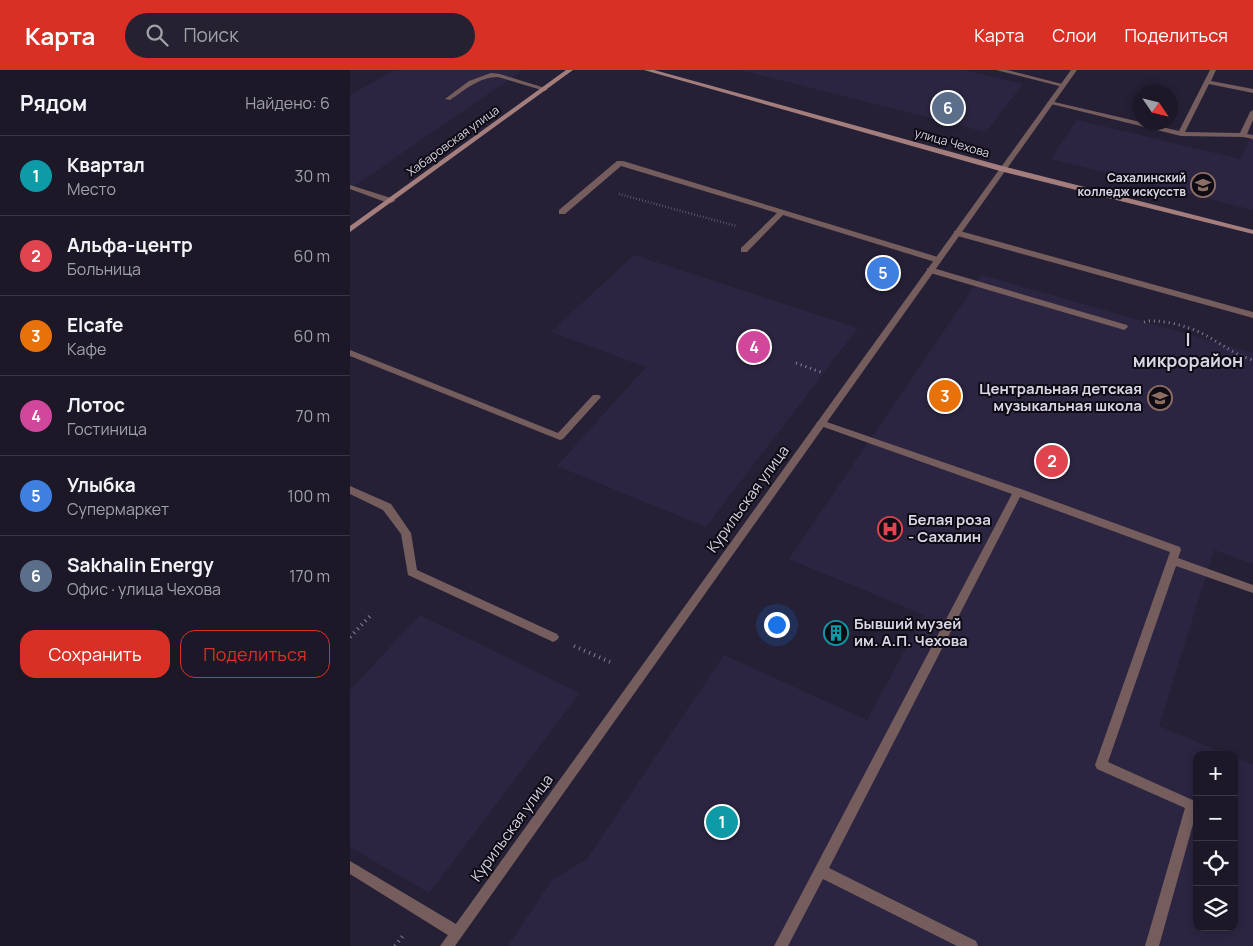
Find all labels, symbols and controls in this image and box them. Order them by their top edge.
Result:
search box [125,13,475,58]
text: Карта [25,19,95,52]
icon: search [143,21,171,49]
text: Поиск [183,22,239,48]
text: Карта [974,23,1024,47]
text: Слои [1052,23,1096,47]
text: Поделиться [1124,23,1228,47]
north arrow [1133,85,1178,130]
text: Рядом [20,89,87,117]
pin: 6 [932,89,964,127]
text: Найдено: 6 [245,92,330,114]
street label: Хабаровская улица [403,101,502,180]
street label: улица Чехова [913,124,992,161]
text: Квартал [67,152,145,178]
text: 1 [32,165,40,187]
text: 30 m [295,165,330,187]
place label: Сахалинский колледж искусств [1078,169,1186,200]
school or university icon: Сахалинский колледж искусств [1190,172,1216,198]
text: Место [67,178,116,200]
text: Альфа-центр [67,232,193,258]
text: 2 [31,245,41,267]
text: 60 m [294,245,330,267]
pin: 5 [867,254,899,292]
text: Больница [67,258,141,280]
text: Elcafe [67,312,123,338]
text: 3 [31,325,41,347]
text: 60 m [294,325,330,347]
district label: I микрорайон [1133,327,1243,372]
pin: 4 [738,328,770,366]
text: Кафе [67,338,106,360]
pin: 3 [929,377,961,415]
place label: Центральная детская музыкальная школа [979,378,1142,416]
school or university icon: Центральная детская музыкальная школа [1147,385,1173,411]
text: Лотос [67,392,125,418]
text: 4 [31,405,41,427]
text: 70 m [295,405,330,427]
text: Гостиница [67,418,147,440]
street label: Курильская улица [701,441,794,557]
pin: 2 [1036,442,1068,480]
text: Улыбка [67,472,136,498]
text: 5 [31,485,41,507]
text: 100 m [287,485,330,507]
text: Супермаркет [67,498,169,520]
place label: Белая роза - Сахалин [908,509,991,547]
hospital icon: Белая роза - Сахалин [877,516,903,542]
text: Sakhalin Energy [67,552,214,578]
text: 6 [31,565,41,587]
text: 170 m [289,565,330,587]
text: Офис · улица Чехова [67,578,221,600]
your location [764,612,790,638]
place label: Бывший музей им. А.П. Чехова [854,613,968,651]
building icon: Бывший музей им. А.П. Чехова [823,620,849,646]
button: Сохранить [20,630,170,678]
button: Поделиться [180,630,330,678]
map controls [1193,751,1238,931]
button: + [1193,751,1238,796]
street label: Курильская улица [465,770,558,886]
button: − [1193,796,1238,841]
pin: 1 [706,803,738,841]
button: locate [1193,841,1238,886]
button: layers [1193,886,1238,931]

